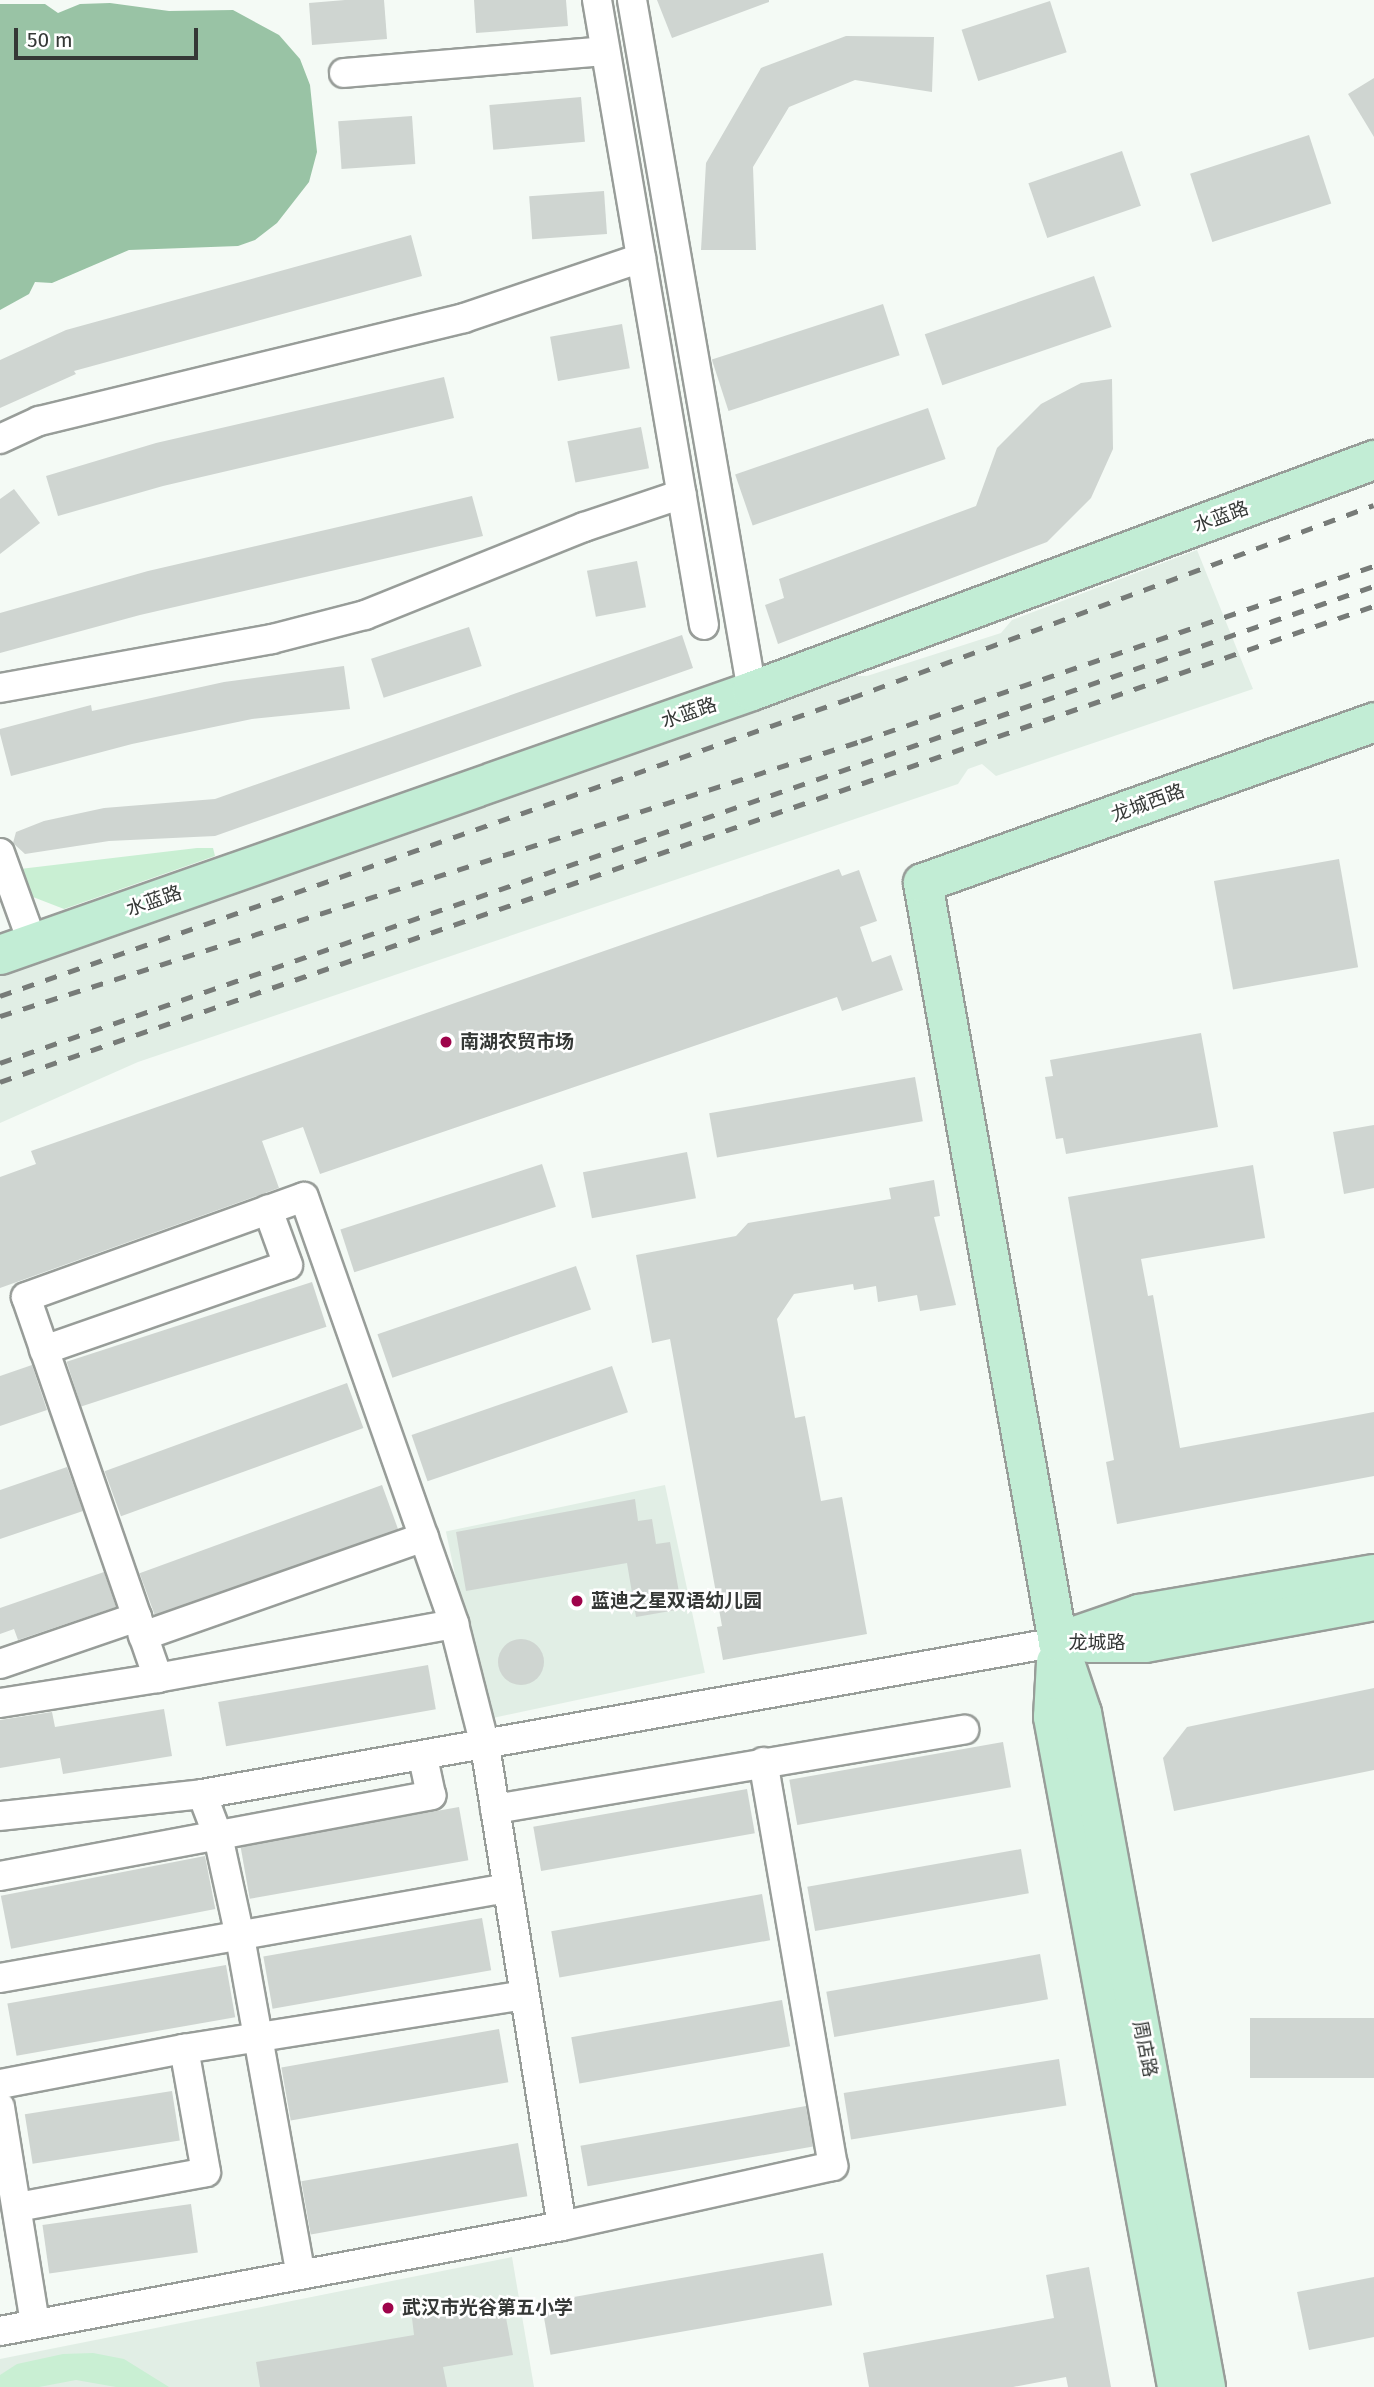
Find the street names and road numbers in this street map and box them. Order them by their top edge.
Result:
street label: 水蓝路 [1190,497,1252,537]
street label: 水蓝路 [658,693,720,733]
street label: 龙城西路 [1108,779,1188,827]
street label: 水蓝路 [123,881,185,921]
street label: 龙城路 [1069,1632,1125,1654]
street label: 周店路 [1128,2019,1162,2079]

